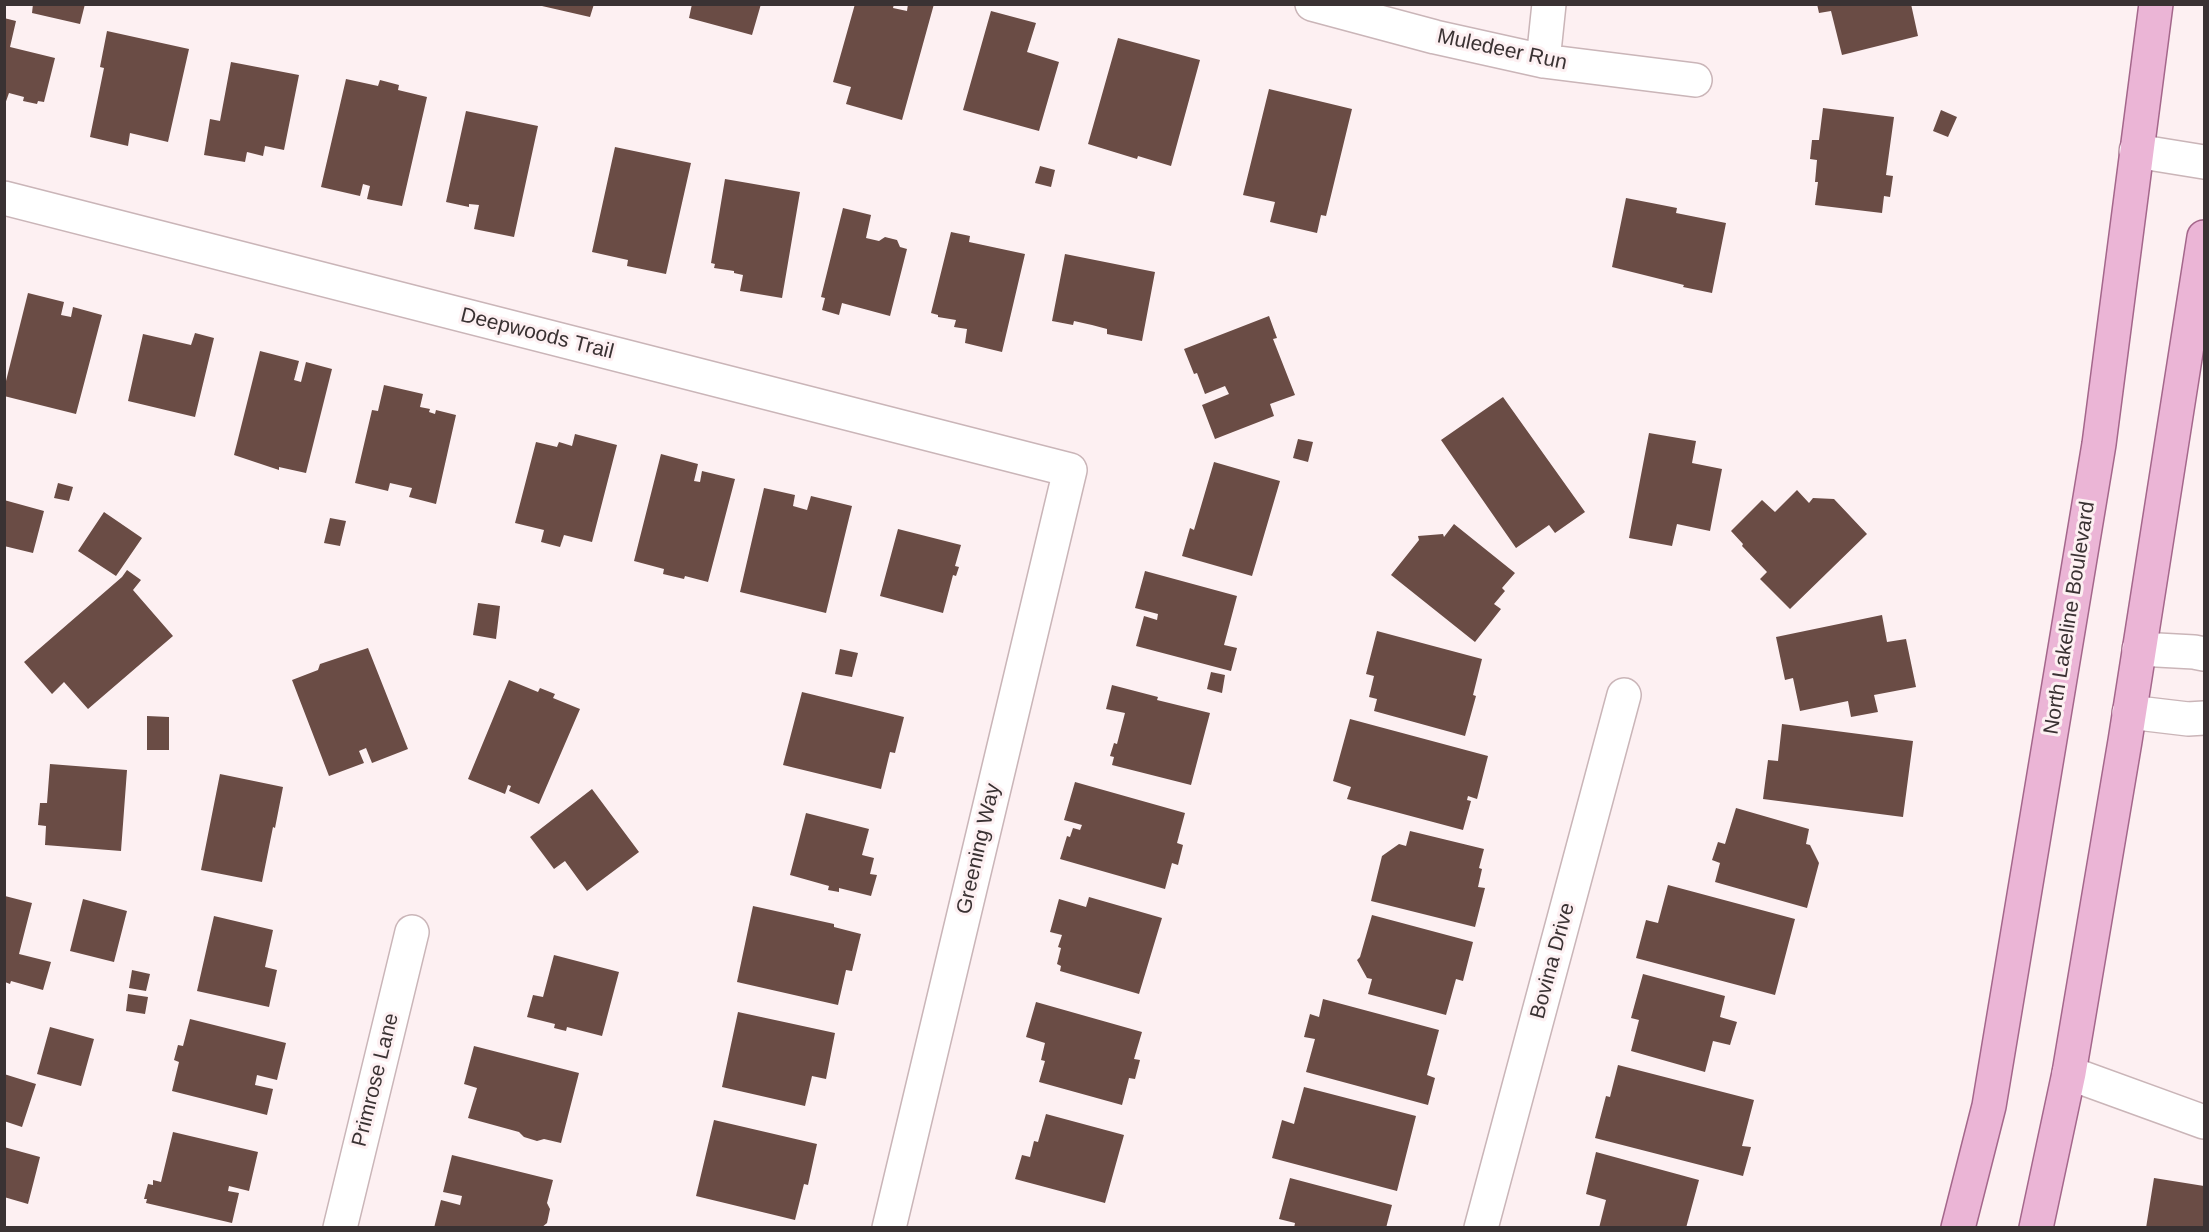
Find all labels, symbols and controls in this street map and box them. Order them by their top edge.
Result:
street label: Muledeer Run [1435,24,1569,76]
street label: Deepwoods Trail [458,303,616,365]
street label: North Lakeline Boulevard [2039,500,2101,736]
street label: Greening Way [952,781,1006,917]
street label: Bovina Drive [1525,900,1581,1022]
street label: Primrose Lane [347,1011,405,1149]

